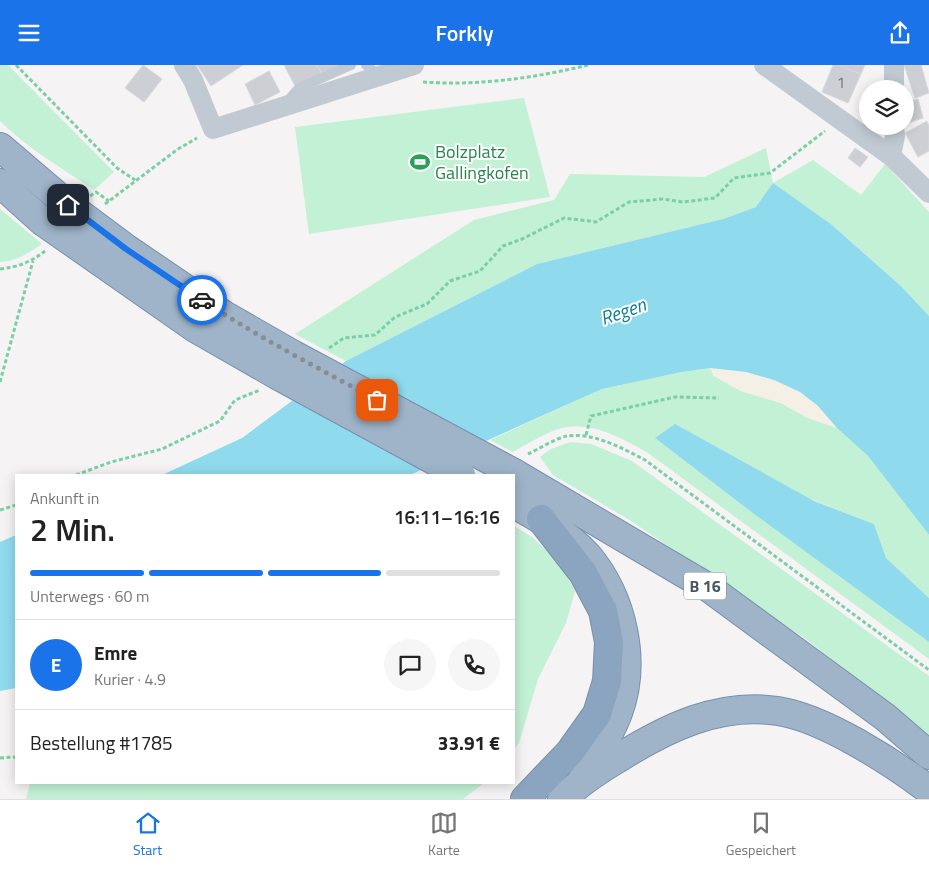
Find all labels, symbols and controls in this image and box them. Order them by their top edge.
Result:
text: Forkly [435,16,494,50]
icon: menu [15,19,43,47]
icon: share [886,19,914,47]
house number: 1 [837,71,845,94]
map controls [859,80,914,135]
button: layers [859,80,914,135]
place label: Bolzplatz Gallingkofen [435,138,529,186]
sports icon: Bolzplatz Gallingkofen [409,151,431,173]
pin [47,184,89,226]
icon: home [54,191,82,219]
courier [177,275,227,325]
icon: car [188,286,216,314]
water label: Regen [596,289,650,332]
pin [356,379,398,421]
icon: bag [363,386,391,414]
text: Ankunft in [30,486,99,510]
text: 16:11–16:16 [394,502,500,531]
text: 2 Min. [30,505,115,553]
road number: B 16 [684,573,726,599]
text: Unterwegs · 60 m [30,584,149,608]
text: Emre [94,638,137,667]
button: chat [384,639,436,691]
button: phone [448,639,500,691]
text: E [51,650,61,679]
text: Kurier · 4.9 [94,667,166,691]
text: Bestellung #1785 [30,728,173,757]
text: 33.91 € [438,728,500,757]
tab: Start [133,809,162,860]
tab: Karte [428,809,460,860]
tab: Gespeichert [726,809,796,860]

